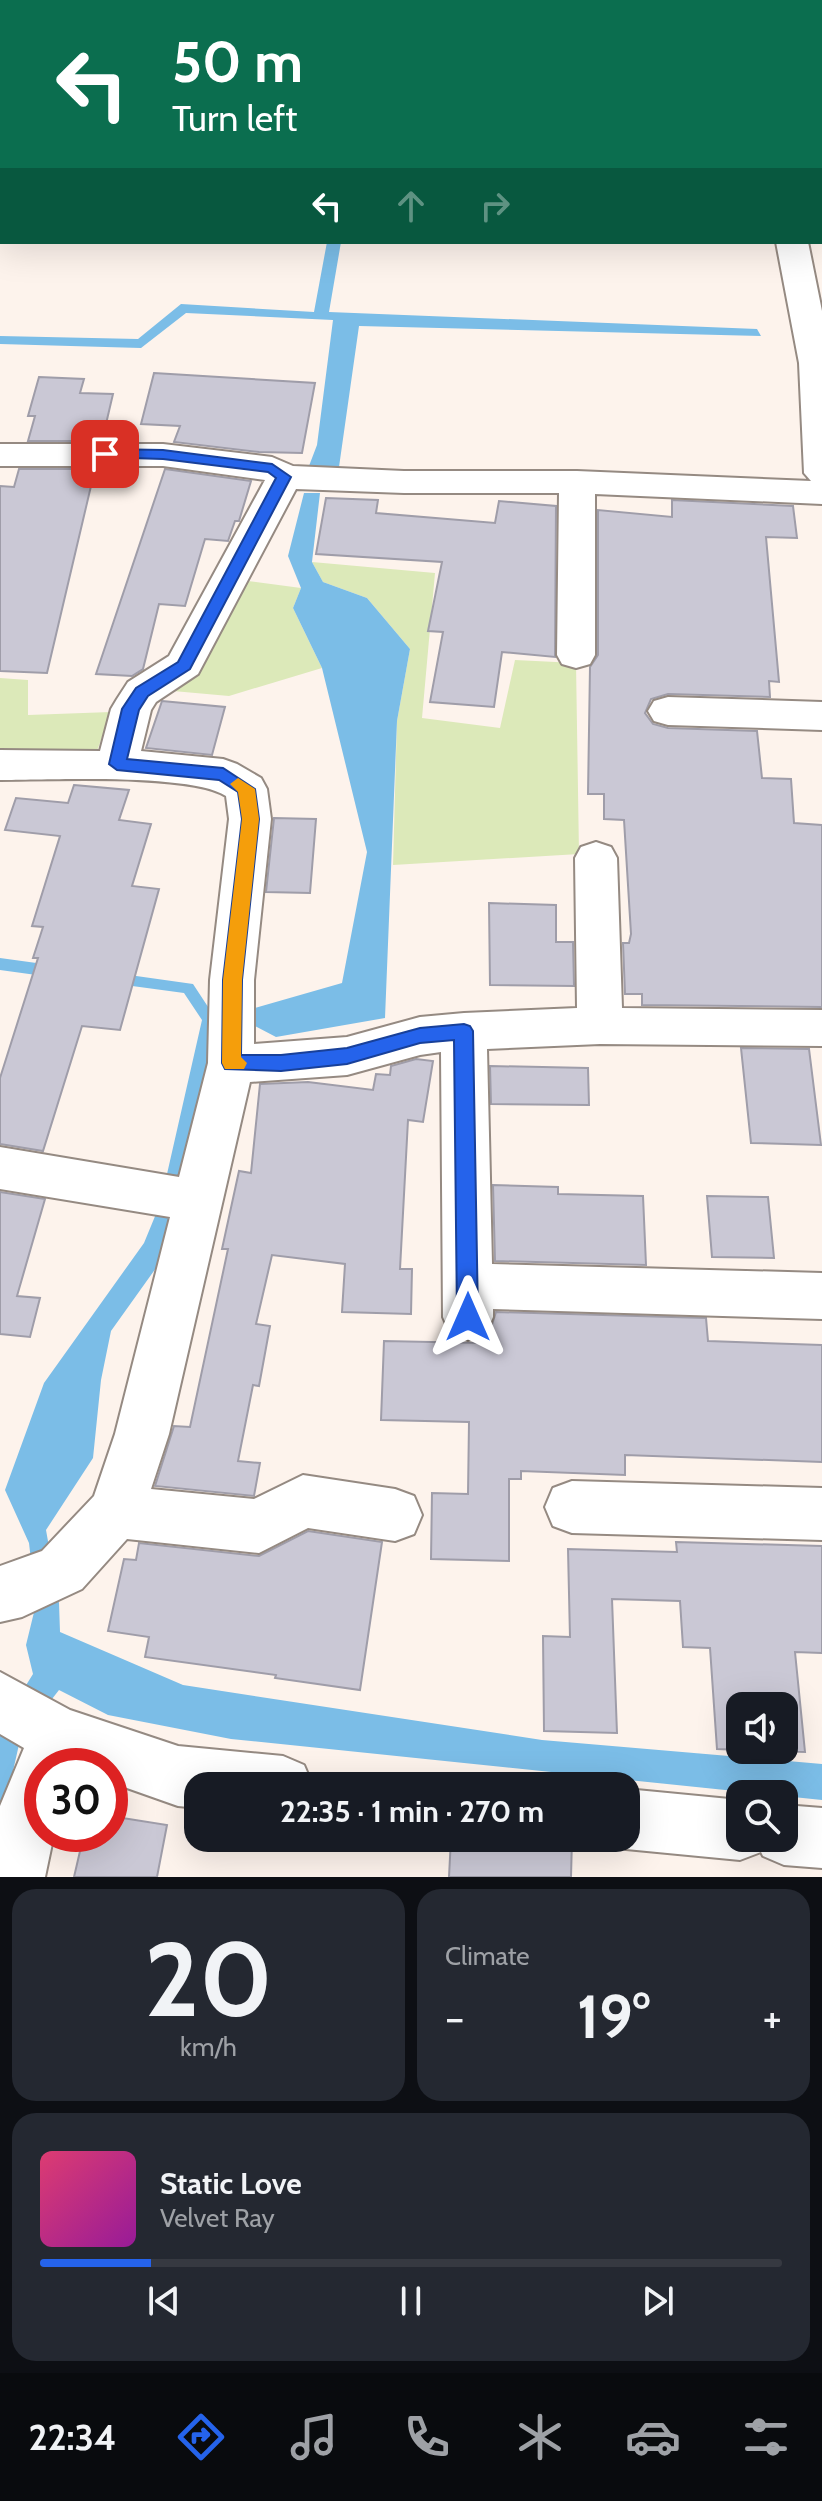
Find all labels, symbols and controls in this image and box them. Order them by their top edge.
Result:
text: 50 m [172,28,303,96]
icon: left [40,32,144,136]
text: Turn left [172,96,297,140]
icon: left [305,184,349,228]
icon: ahead [389,184,433,228]
icon: right [473,184,517,228]
pin [71,420,139,488]
icon: arrive [83,432,127,476]
position arrow [426,1275,510,1359]
map controls [726,1692,798,1852]
button: sound [726,1692,798,1764]
speed limit sign: 30 [24,1748,128,1852]
button: search [726,1780,798,1852]
text: 22:35 · 1 min · 270 m [280,1793,544,1830]
text: 20 [144,1916,273,2042]
text: Climate [445,1940,530,1972]
text: 19° [577,1980,650,2053]
text: − [445,1991,464,2044]
text: + [763,1991,782,2044]
text: km/h [180,2031,237,2063]
text: Static Love [160,2165,302,2202]
text: Velvet Ray [160,2202,275,2234]
icon: previous [142,2279,186,2323]
icon: pause [389,2279,433,2323]
icon: next [636,2279,680,2323]
icon: directions [173,2409,229,2465]
icon: music [286,2409,342,2465]
icon: phone [399,2409,455,2465]
icon: climate [512,2409,568,2465]
icon: car [625,2409,681,2465]
icon: filters [738,2409,794,2465]
text: 22:34 [28,2415,116,2459]

